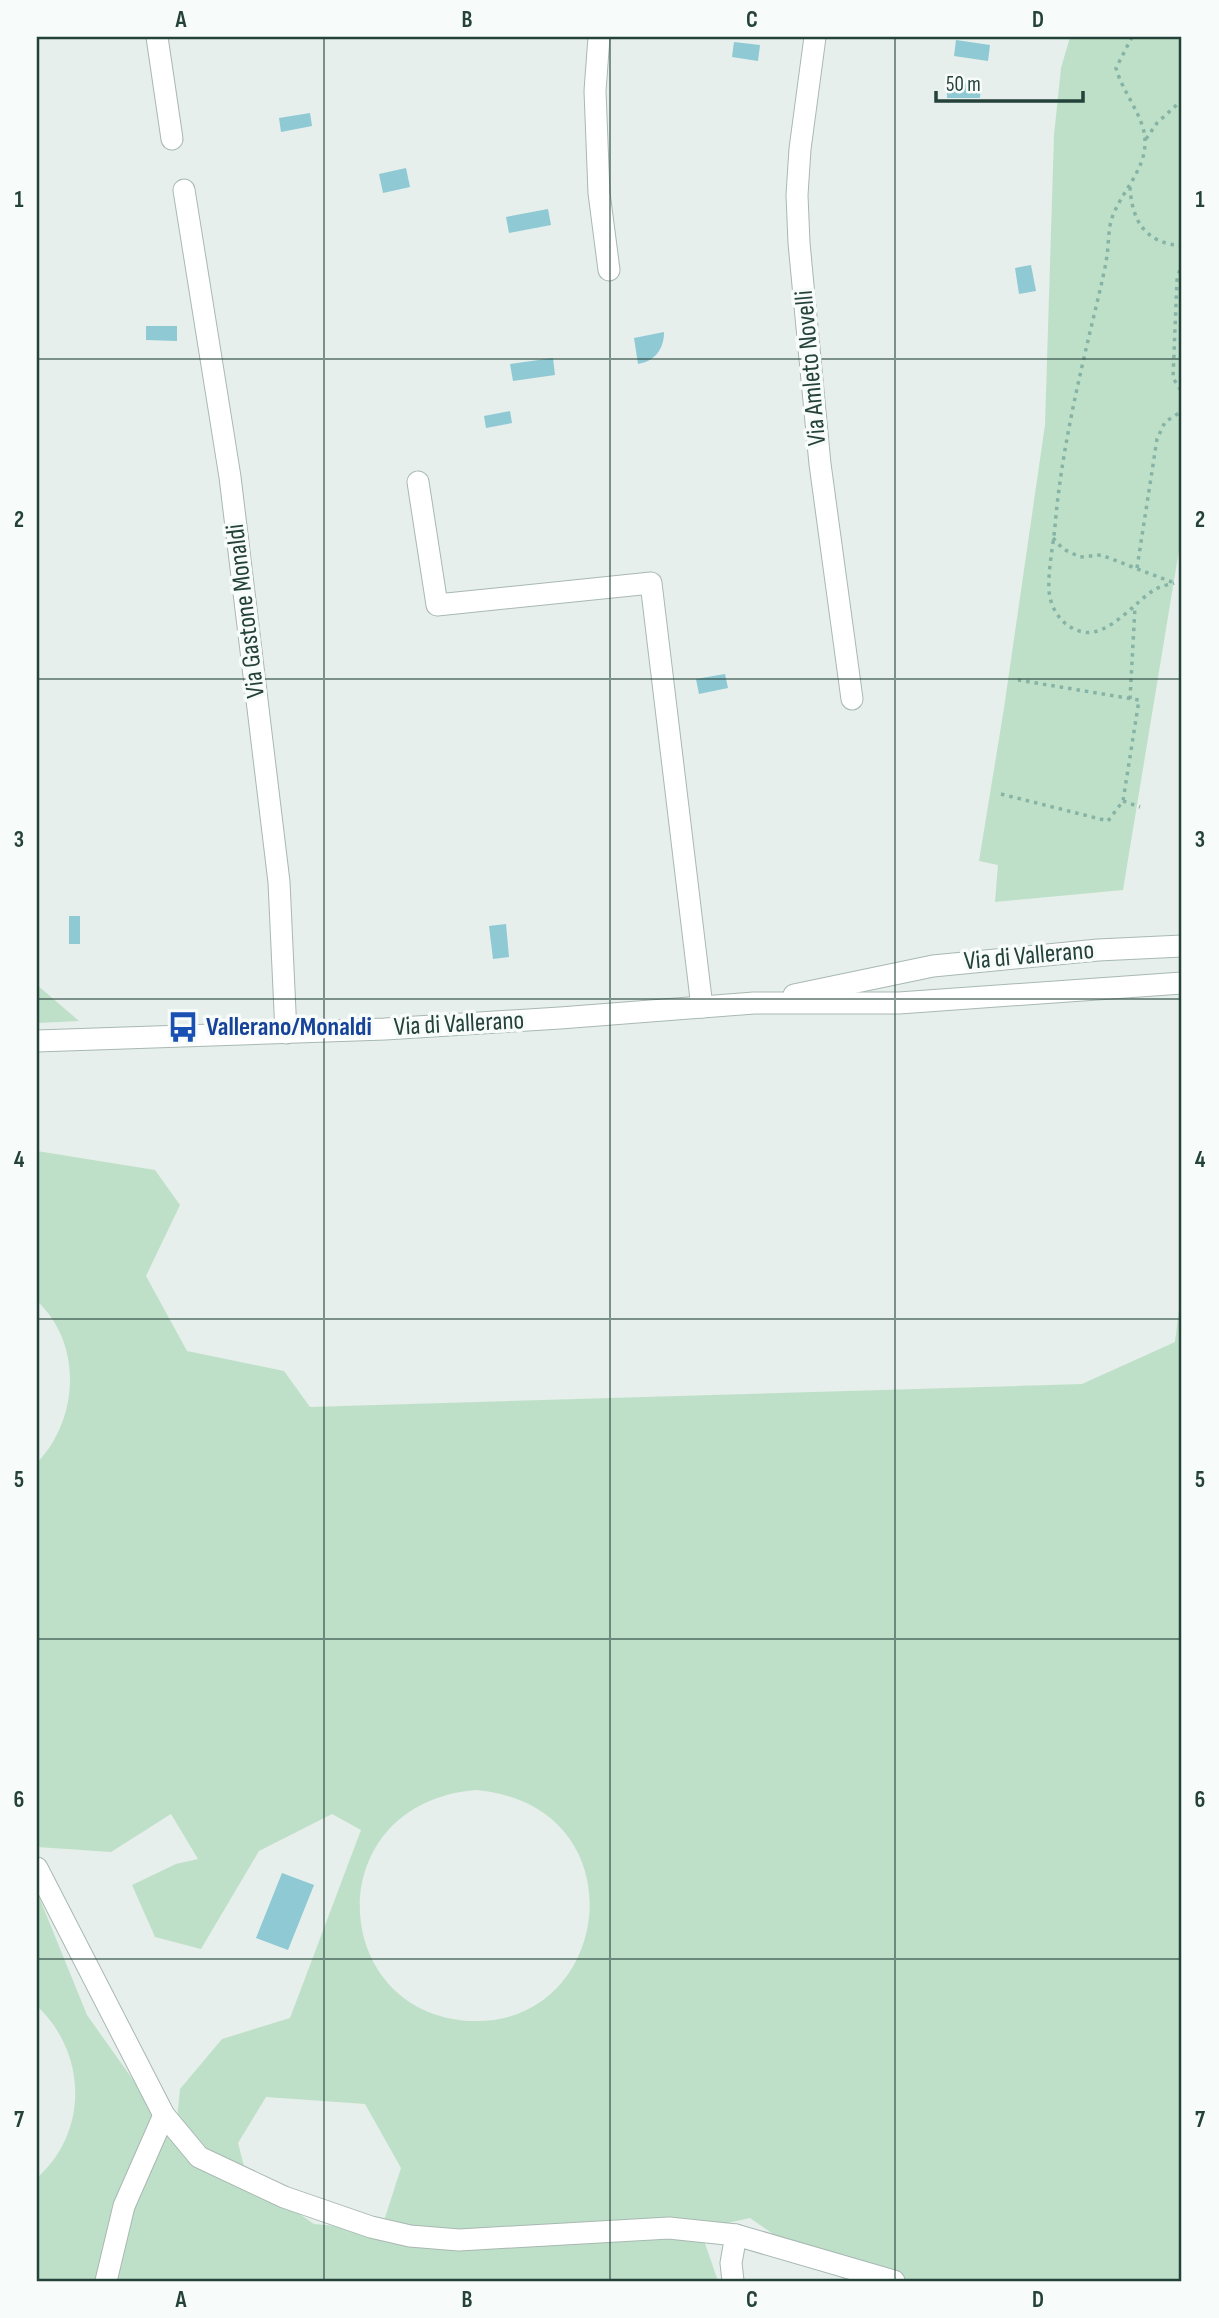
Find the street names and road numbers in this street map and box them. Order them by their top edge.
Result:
street label: Via Amleto Novelli [789,289,833,447]
street label: Via Gastone Monaldi [220,522,272,700]
street label: Via di Vallerano [963,935,1095,977]
street label: Via di Vallerano [393,1005,525,1043]

